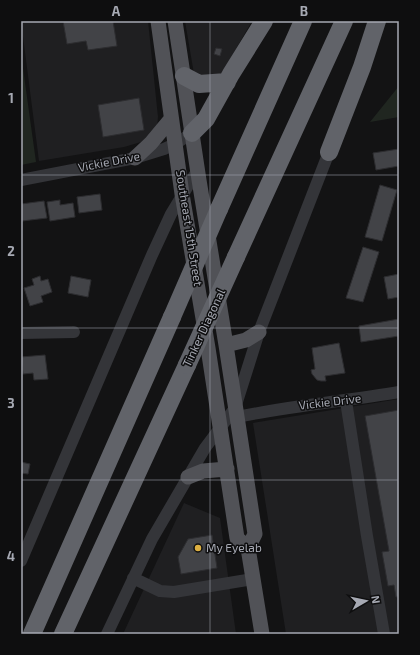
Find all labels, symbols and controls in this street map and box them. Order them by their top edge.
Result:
text: A [112,3,121,19]
text: B [300,3,308,19]
text: 1 [8,90,14,106]
street label: Vickie Drive [77,148,141,174]
street label: Southeast 15th Street [174,169,206,287]
text: 2 [7,243,15,259]
street label: Tinker Diagonal [179,286,228,369]
street label: Vickie Drive [298,390,362,412]
text: 3 [7,395,15,411]
place label: My Eyelab [206,540,262,554]
marker: My Eyelab [193,543,203,553]
text: 4 [7,548,15,564]
north arrow [346,581,386,621]
text: N [369,594,383,604]

